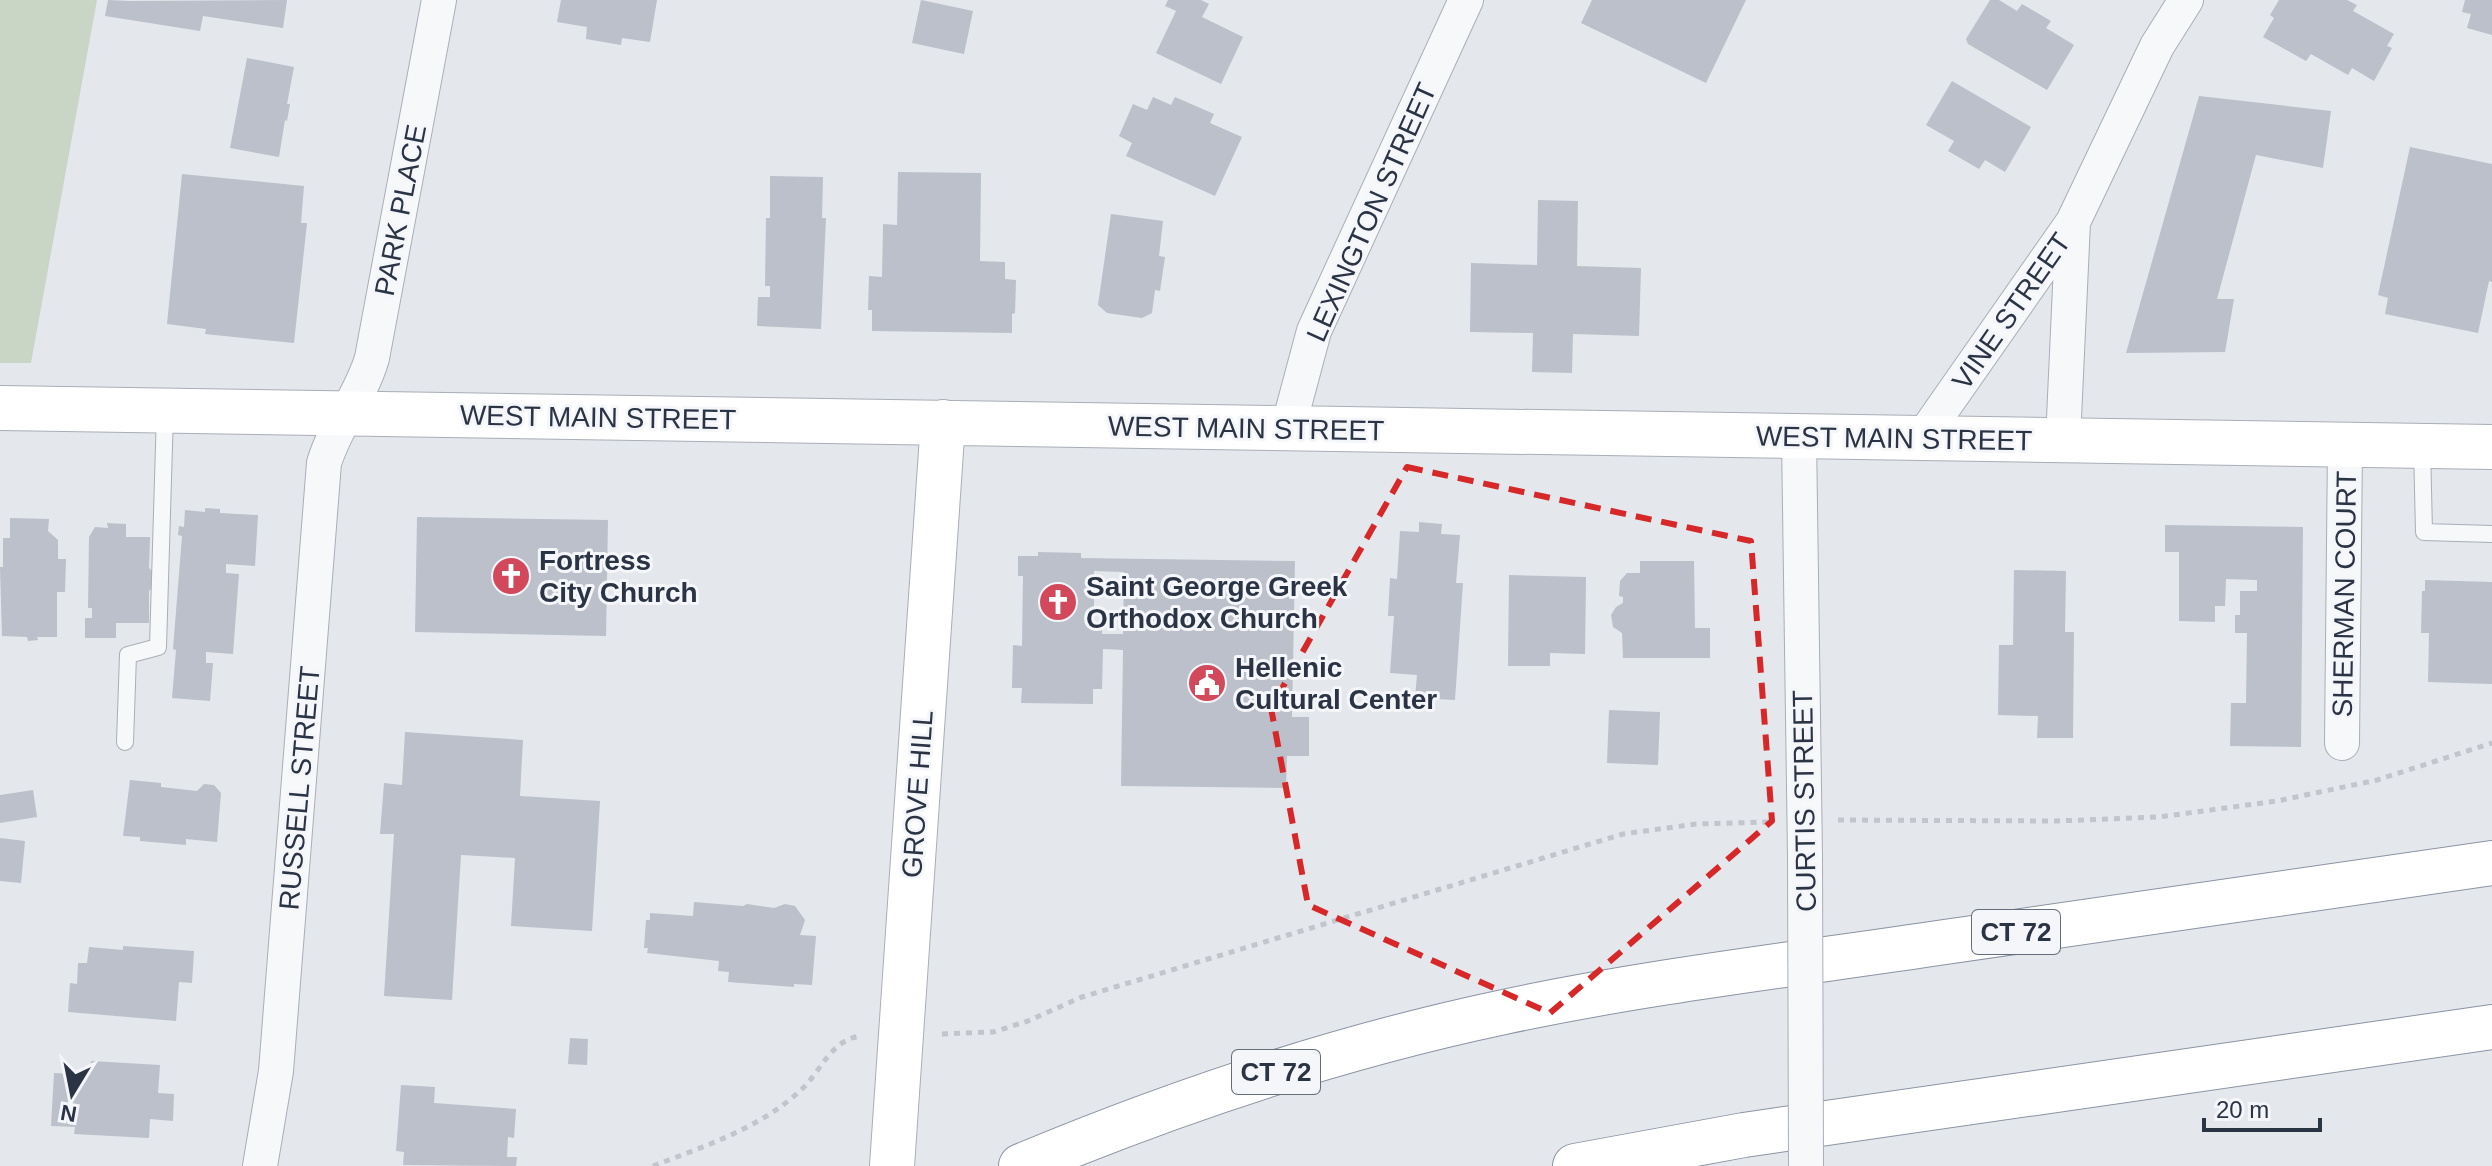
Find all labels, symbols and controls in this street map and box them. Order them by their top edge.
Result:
street label: LEXINGTON STREET [1300,78,1442,346]
street label: PARK PLACE [369,122,432,298]
street label: VINE STREET [1946,227,2077,395]
street label: WEST MAIN STREET [460,400,736,435]
street label: WEST MAIN STREET [1108,411,1384,446]
street label: WEST MAIN STREET [1756,421,2032,456]
street label: SHERMAN COURT [2327,470,2362,718]
place label: Fortress City Church [539,545,698,608]
church icon: Fortress City Church [490,555,532,597]
place label: Saint George Greek Orthodox Church [1086,571,1348,634]
church icon: Saint George Greek Orthodox Church [1037,581,1079,623]
place label: Hellenic Cultural Center [1235,652,1437,715]
public building icon: Hellenic Cultural Center [1186,662,1228,704]
street label: RUSSELL STREET [273,665,326,911]
street label: CURTIS STREET [1787,690,1822,912]
street label: GROVE HILL [896,709,939,879]
road number: CT 72 [1972,910,2060,954]
road number: CT 72 [1232,1050,1320,1094]
north arrow [32,1054,112,1134]
scale bar [2204,1082,2320,1132]
text: 20 m [2216,1096,2269,1123]
text: N [59,1100,79,1127]

